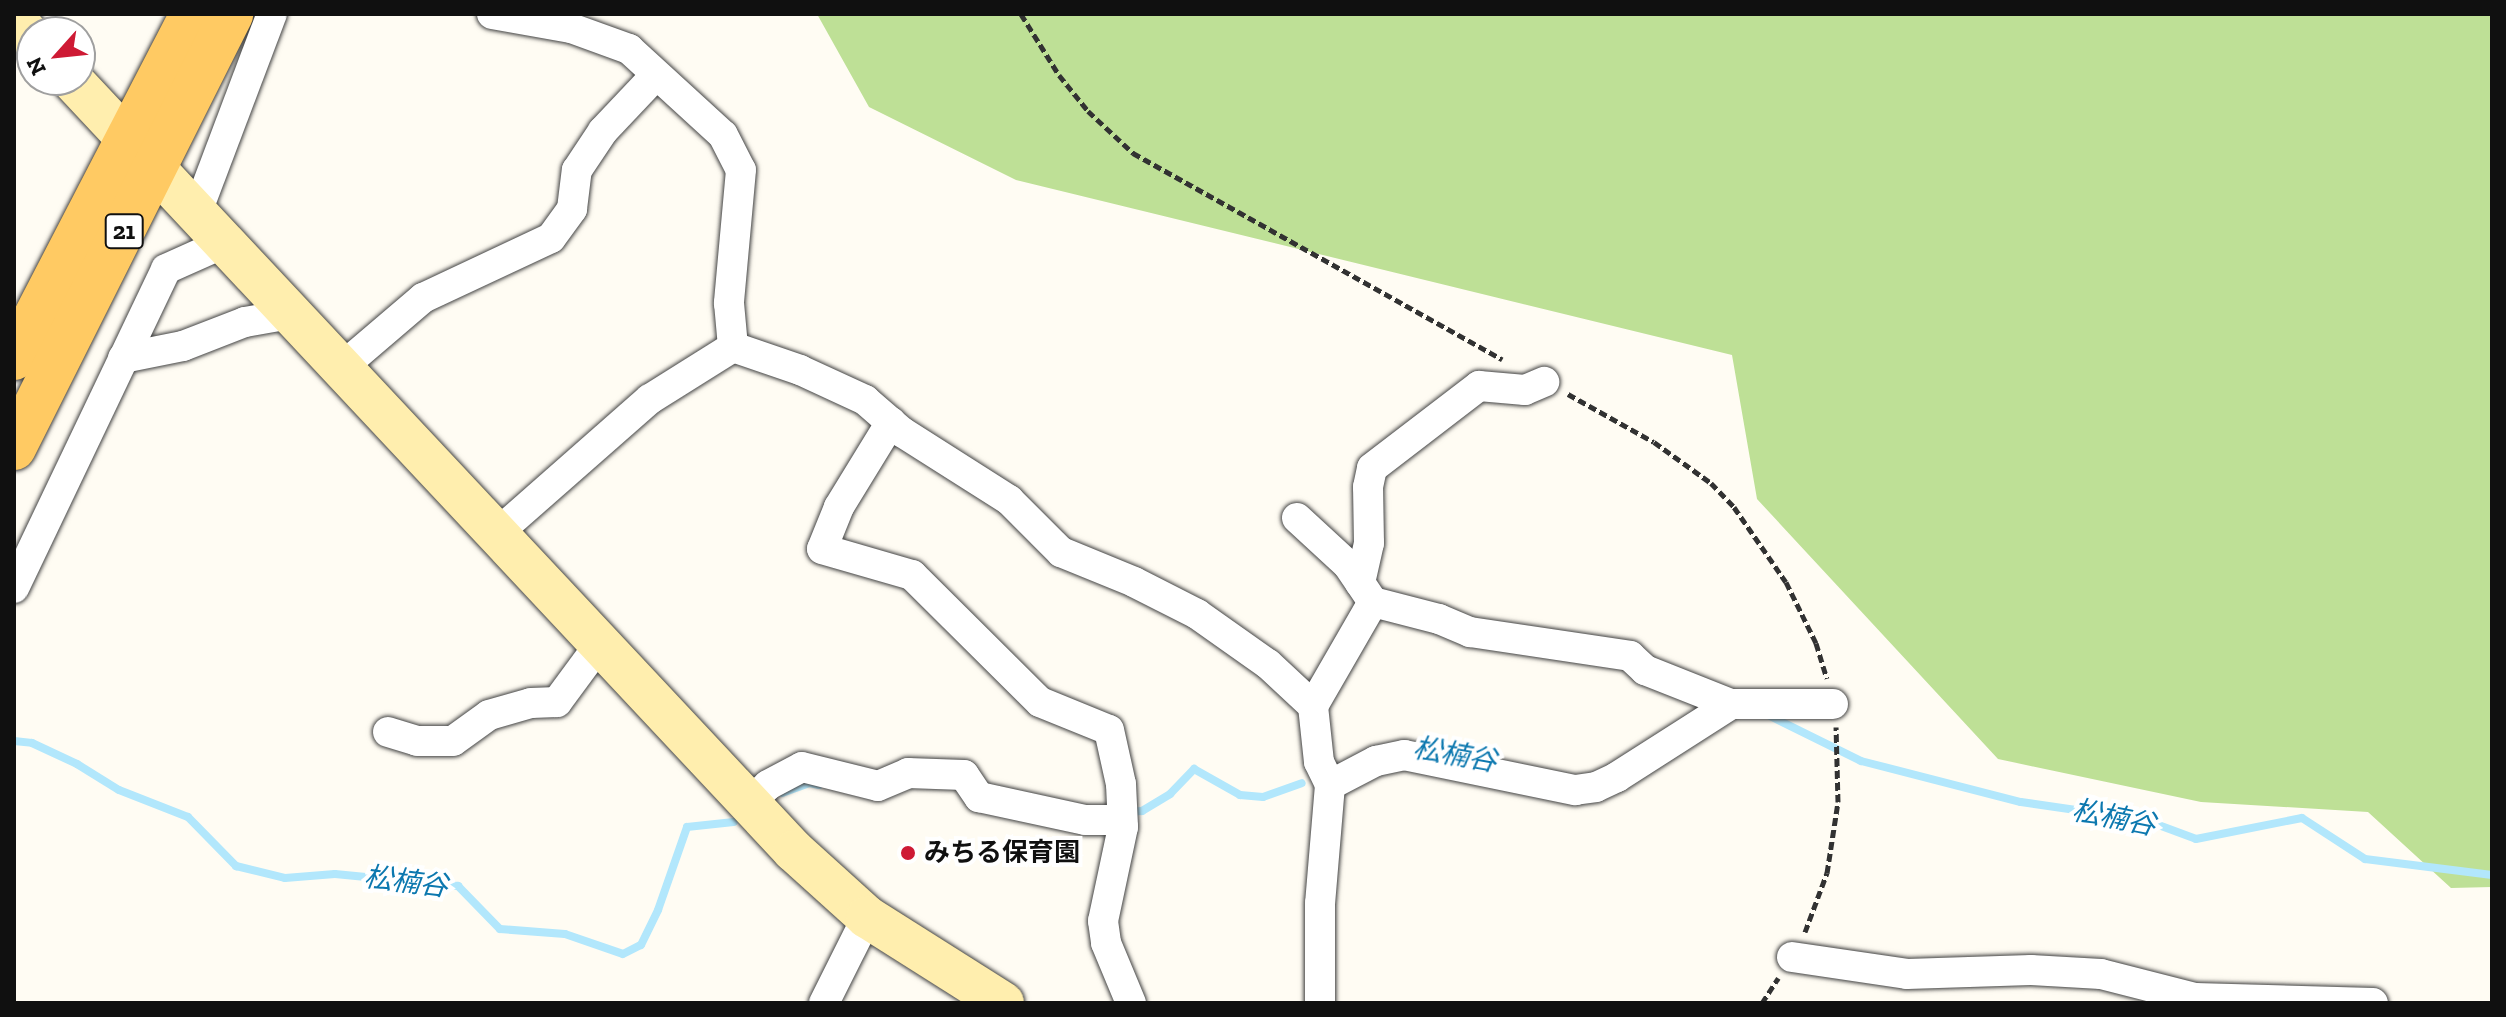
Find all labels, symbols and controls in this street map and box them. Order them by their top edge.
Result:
north arrow [16,16,96,96]
text: N [20,53,52,80]
road number: 21 [104,211,144,251]
water label: 松楠谷 [1411,731,1499,779]
water label: 松楠谷 [2070,793,2158,843]
place label: みちる保育園 [924,837,1080,869]
marker: みちる保育園 [899,844,917,862]
water label: 松楠谷 [362,860,450,904]

